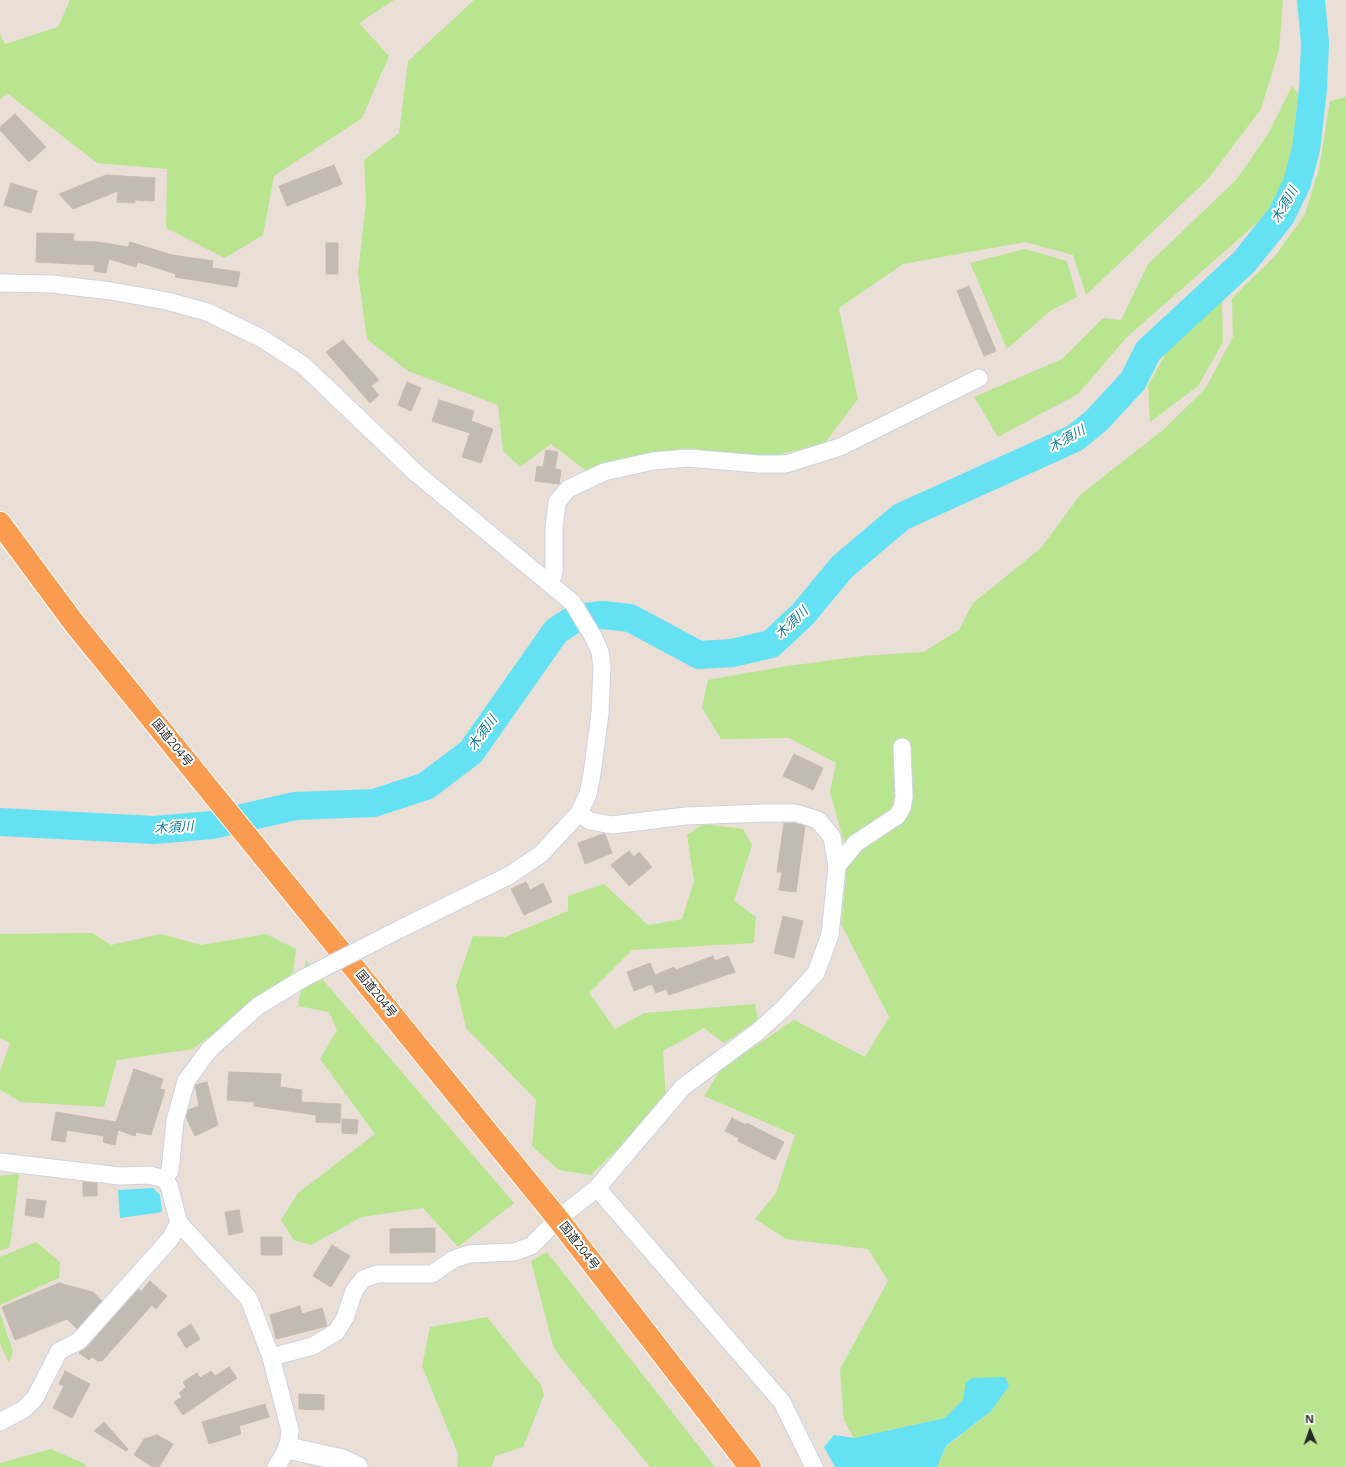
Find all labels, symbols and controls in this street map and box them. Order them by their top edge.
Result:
water label: 木須川 [1268,184,1302,226]
water label: 木須川 [1046,423,1088,455]
water label: 木須川 [773,604,811,642]
water label: 木須川 [465,713,501,753]
street label: 国道204号 [149,716,195,770]
water label: 木須川 [154,819,194,837]
street label: 国道204号 [353,967,399,1021]
street label: 国道204号 [556,1219,602,1273]
north arrow [1290,1411,1330,1451]
text: N [1305,1411,1314,1426]

